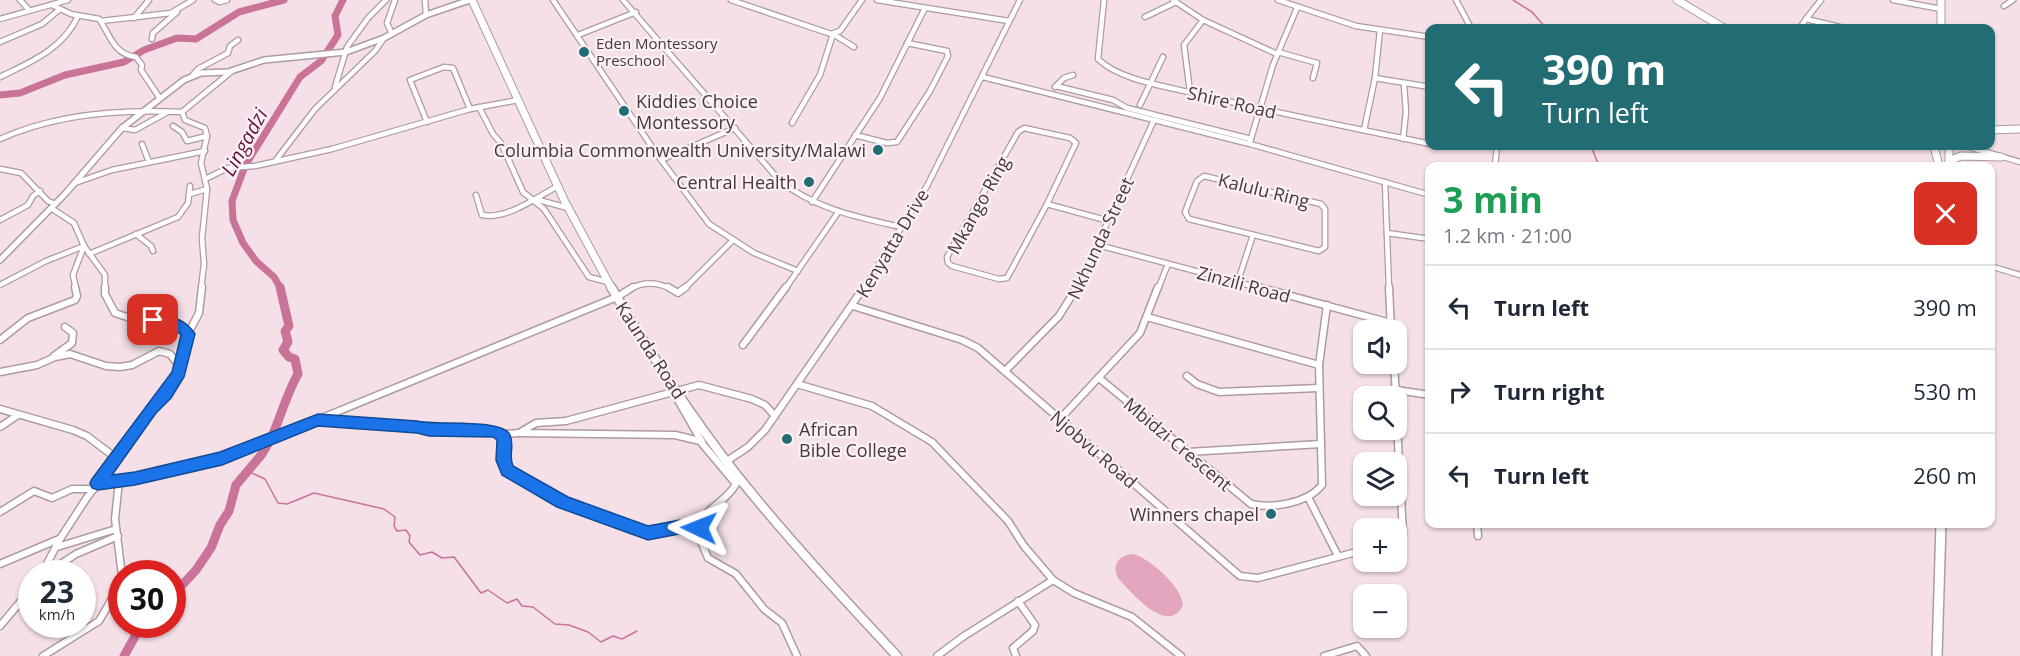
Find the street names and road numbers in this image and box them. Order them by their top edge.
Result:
street label: Shire Road [1185,80,1279,124]
street label: Mkango Ring [941,152,1015,258]
street label: Kalulu Ring [1216,167,1312,213]
street label: Nkhunda Street [1061,173,1139,303]
street label: Kenyatta Drive [850,184,934,302]
street label: Zinzili Road [1195,260,1293,308]
street label: Kaunda Road [611,297,691,403]
street label: Mbidzi Crescent [1119,392,1237,496]
street label: Njobvu Road [1046,405,1142,493]

